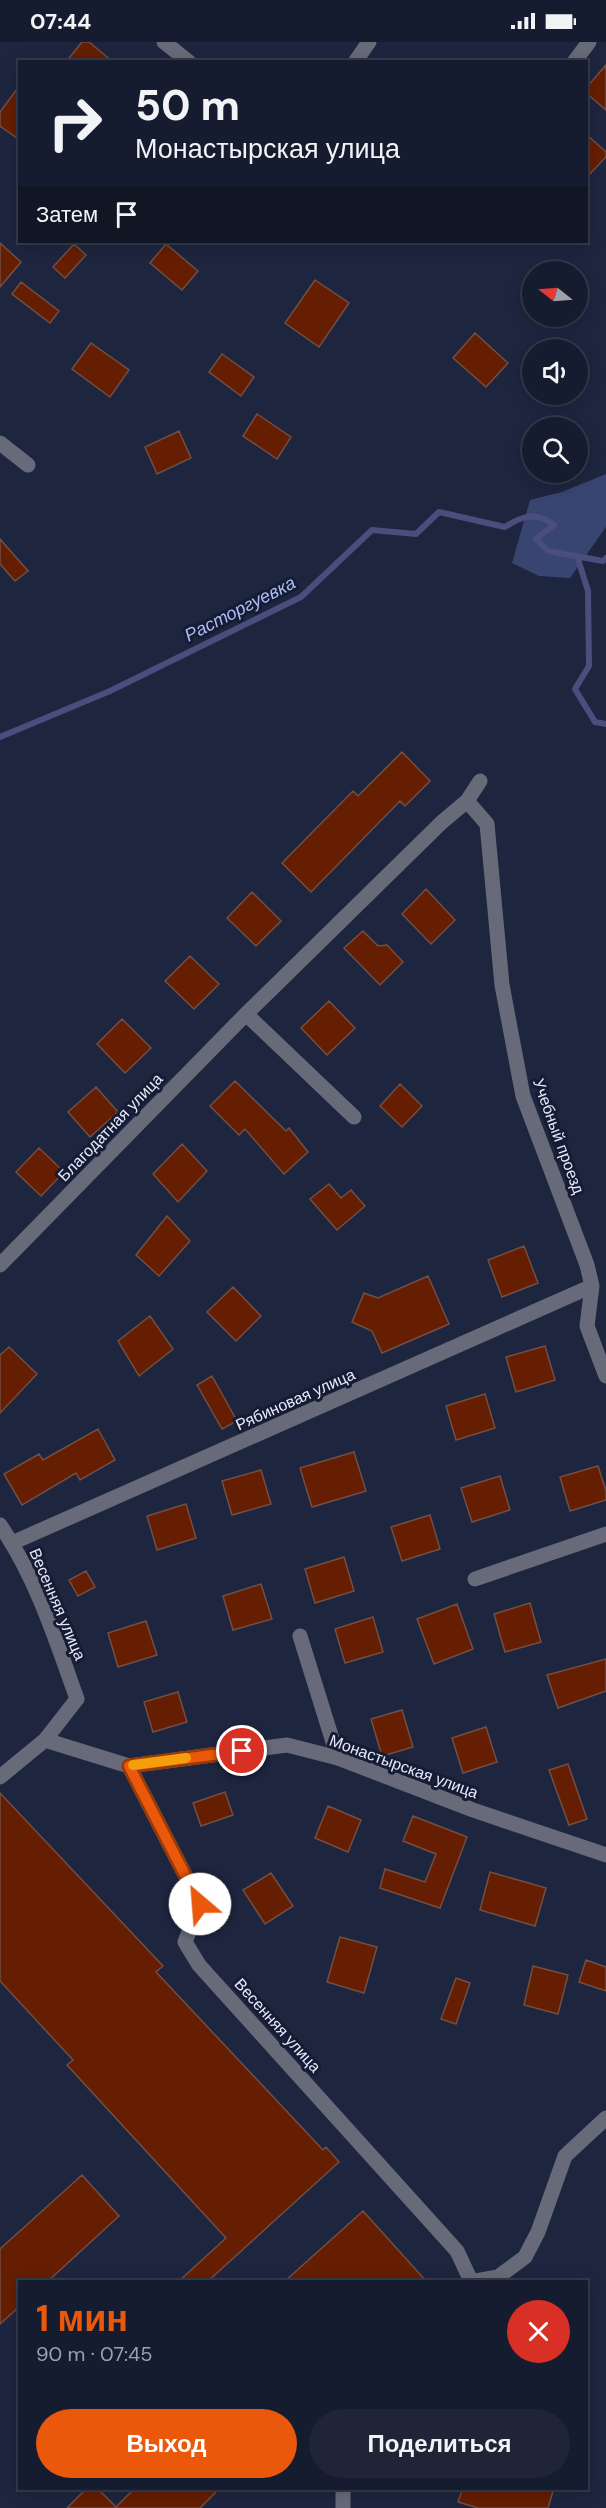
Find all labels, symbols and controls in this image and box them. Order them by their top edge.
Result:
text: 07:44 [30,7,91,36]
text: 50 m [135,78,240,133]
icon: right [36,84,114,162]
text: Монастырская улица [135,131,400,166]
icon: arrive [110,198,143,231]
text: Затем [36,200,98,229]
north arrow [522,261,588,327]
map controls [522,261,588,483]
button: sound [522,339,588,405]
button: search [522,417,588,483]
water label: Расторгуевка [180,571,300,647]
street label: Благодатная улица [53,1069,167,1186]
street label: Учебный проезд [528,1076,589,1197]
street label: Рябиновая улица [232,1364,358,1435]
street label: Весенняя улица [24,1545,91,1663]
pin [216,1725,267,1776]
street label: Монастырская улица [326,1730,481,1803]
icon: arrive [225,1734,258,1767]
position arrow [168,1872,232,1936]
street label: Весенняя улица [230,1974,326,2077]
text: 1 мин [36,2295,128,2342]
button: close [507,2300,570,2363]
text: 90 m · 07:45 [36,2341,152,2367]
button: Выход [36,2409,297,2478]
button: Поделиться [309,2409,570,2478]

